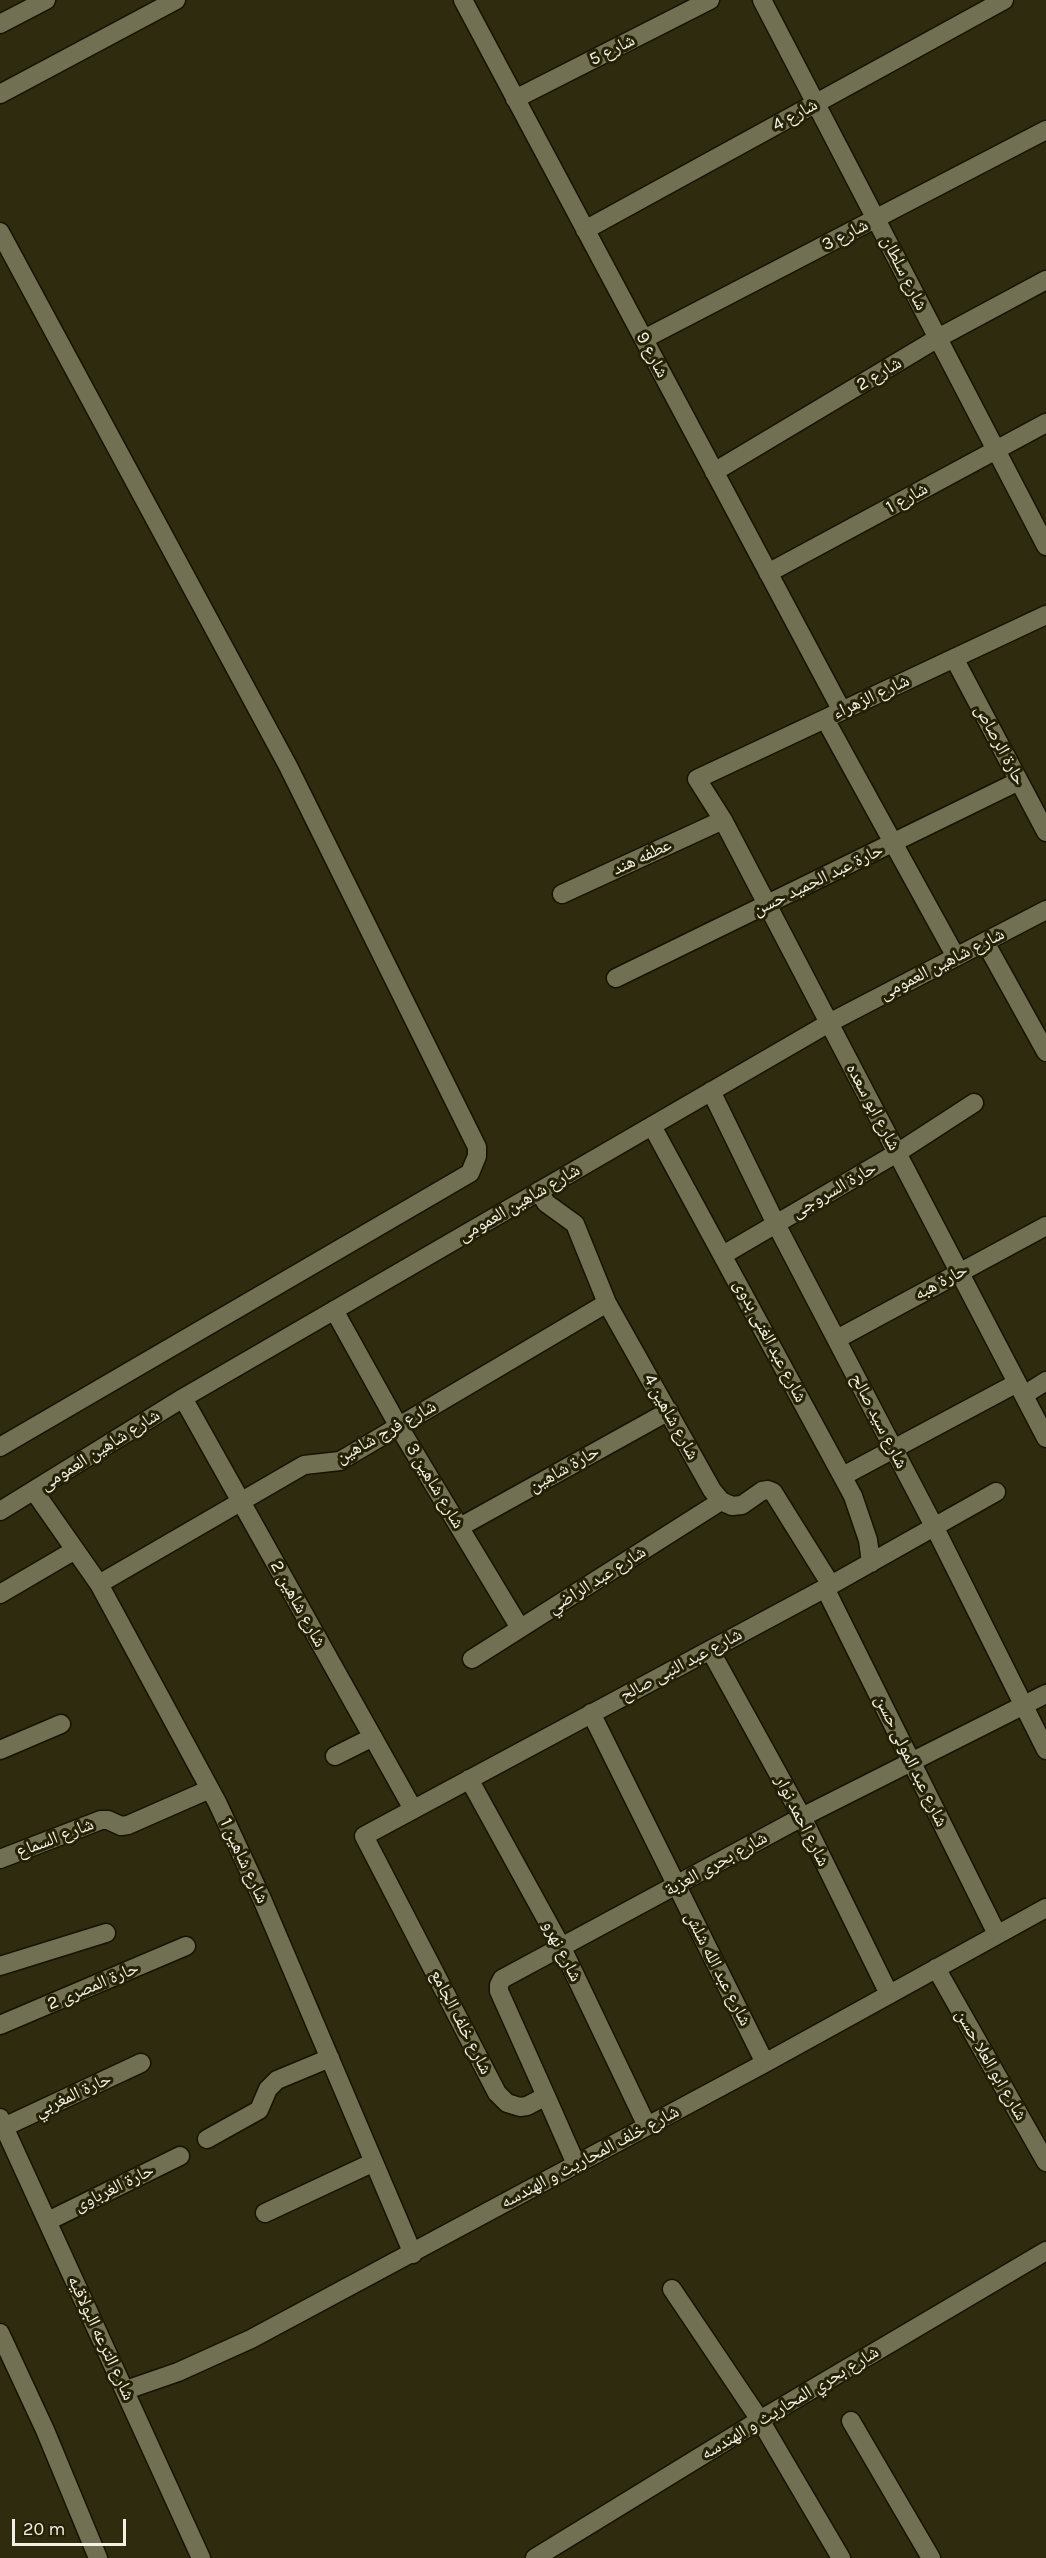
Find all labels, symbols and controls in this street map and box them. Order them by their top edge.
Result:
street label: شارع 5 [585,29,639,71]
street label: شارع 4 [769,94,821,136]
street label: شارع 3 [818,214,872,256]
street label: شارع سلطان [876,232,932,314]
street label: شارع 9 [631,328,673,382]
street label: شارع 2 [852,352,906,396]
street label: شارع 1 [882,478,932,518]
street label: شارع الزهراء [829,670,913,724]
street label: حارة الرصاص [970,701,1030,789]
street label: عطفه هند [609,834,675,880]
street label: حارة عبد الحميد حسن [749,839,887,921]
street label: شارع شاهين العمومى [876,923,1008,1005]
street label: شارع ابو سعده [841,1060,905,1154]
street label: حارة السروجى [788,1157,880,1223]
street label: شارع شاهين العمومى [454,1159,584,1247]
street label: حارة هبه [911,1259,971,1305]
street label: شارع عبد الغنى بدوى [729,1276,811,1406]
street label: شارع شاهين 4 [638,1370,704,1464]
street label: شارع سيد صالح [846,1370,912,1472]
street label: شارع فرج شاهين [332,1396,440,1468]
street label: شارع شاهين العمومى [36,1404,164,1496]
street label: شارع شاهين 3 [401,1439,469,1533]
street label: حارة شاهين [525,1441,603,1497]
street label: شارع عبد الراضي [544,1541,650,1619]
street label: شارع شاهين 2 [265,1557,331,1651]
street label: شارع عبد النبى صالح [616,1624,746,1706]
street label: شارع عبد المولى حسن [870,1692,952,1830]
street label: شارع احمد نوار [770,1772,834,1870]
street label: شارع السماع [13,1813,97,1863]
street label: شارع شاهين 1 [215,1815,273,1907]
street label: شارع بحرى العزبة [661,1827,771,1901]
street label: شارع عبد الله شلش [680,1908,756,2030]
street label: شارع نهرو [537,1917,587,1985]
street label: حارة المصرى 2 [44,1957,142,2015]
street label: شارع خلف الجامع [425,1966,497,2078]
street label: شارع ابو العلا حسن [950,2005,1032,2125]
street label: حارة المغربي [31,2068,115,2122]
street label: شارع خلف المحاريث و الهندسه [497,2101,683,2213]
street label: حارة الغرباوى [70,2159,158,2217]
street label: شارع الترعه البولاقيه [63,2272,139,2404]
street label: شارع بحري المحاريث و الهندسه [697,2341,883,2465]
scale bar [15,2507,129,2545]
text: 20 m [23,2518,65,2540]

